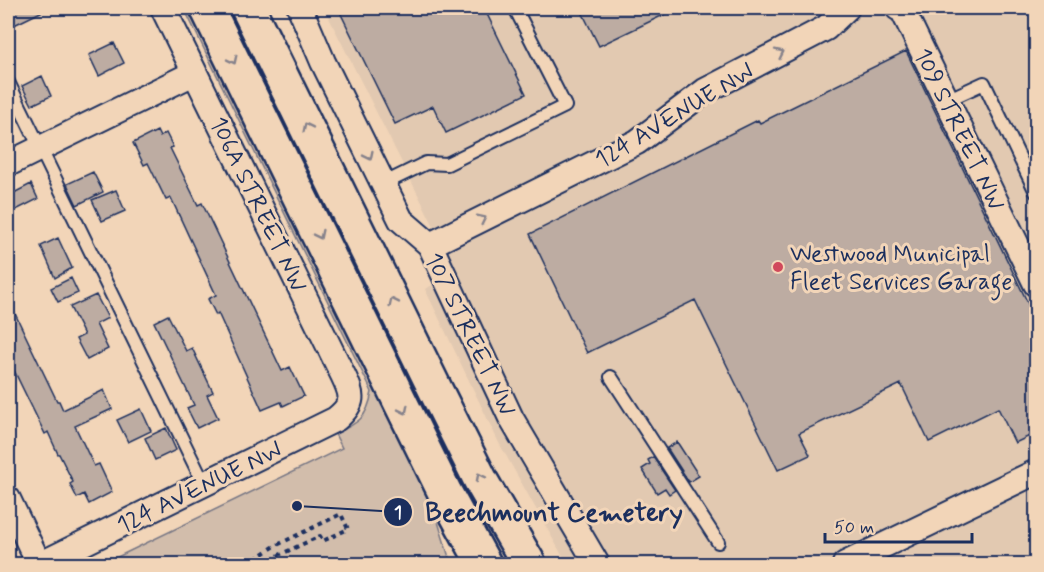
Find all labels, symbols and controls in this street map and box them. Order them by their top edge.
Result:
street label: 109 STREET NW [906,43,1011,216]
one-way arrow [774,49,784,60]
one-way arrow [226,54,237,65]
street label: 124 AVENUE NW [590,57,760,176]
street label: 106A STREET NW [202,112,314,298]
one-way arrow [302,123,314,134]
one-way arrow [362,149,373,160]
one-way arrow [476,214,487,226]
one-way arrow [311,229,323,240]
place label: Westwood Municipal Fleet Services Garage [790,239,1012,301]
street label: 107 STREET NW [417,248,523,421]
marker: Westwood Municipal Fleet Services Garage [771,260,785,274]
one-way arrow [388,298,400,309]
one-way arrow [397,404,409,415]
street label: 124 AVENUE NW [112,435,287,542]
one-way arrow [476,472,487,483]
callout: Beechmount Cemetery [383,490,694,534]
text: Beechmount Cemetery [425,497,683,531]
text: 1 [394,501,402,525]
scale bar [825,506,972,544]
text: 50 m [834,516,874,540]

